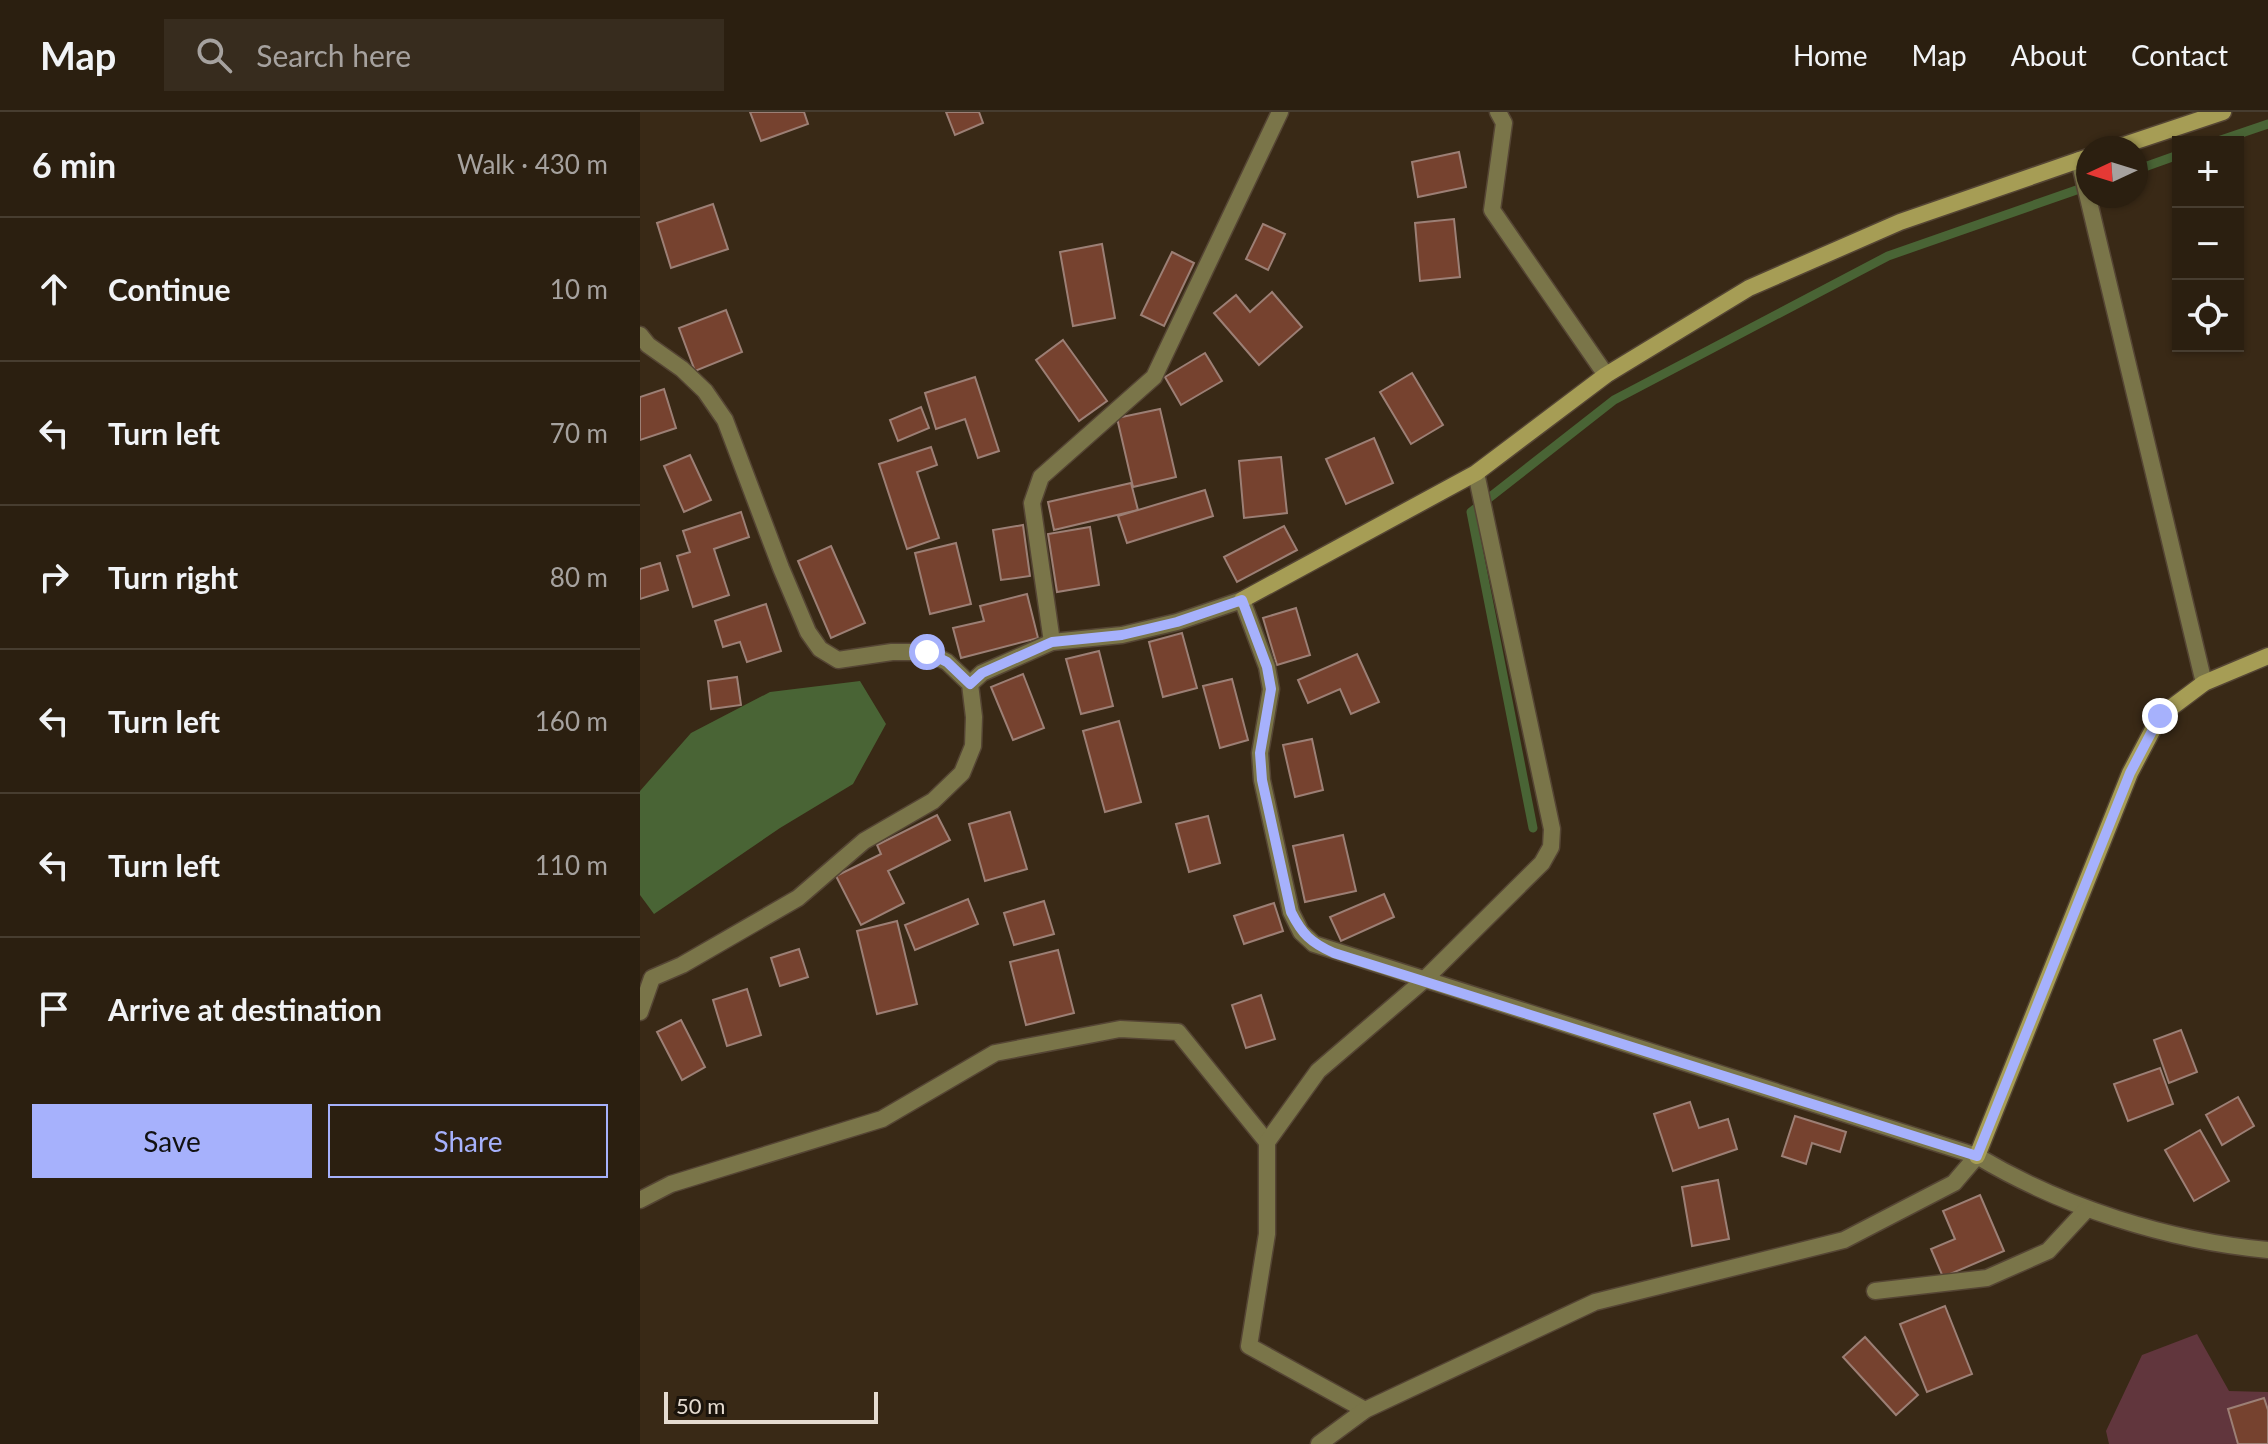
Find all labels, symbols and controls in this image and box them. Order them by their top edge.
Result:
search box [164,19,724,91]
text: Map [40,32,116,78]
icon: search [192,33,236,77]
text: Search here [256,37,411,73]
text: Home [1793,38,1868,72]
text: Map [1912,38,1967,72]
text: About [2011,38,2087,72]
text: Contact [2131,38,2228,72]
north arrow [2076,136,2148,208]
map controls [2172,136,2244,352]
button: + [2172,136,2244,208]
text: 6 min [32,144,116,185]
text: Walk · 430 m [457,148,608,180]
button: − [2172,208,2244,280]
icon: ahead [32,267,76,311]
text: Continue [108,271,231,307]
text: 10 m [550,273,608,305]
button: locate [2172,280,2244,352]
icon: left [32,411,76,455]
text: Turn left [108,415,220,451]
text: 70 m [550,417,608,449]
icon: right [32,555,76,599]
text: Turn right [108,559,238,595]
text: 80 m [550,561,608,593]
route start [909,634,945,670]
route end [2142,698,2178,734]
icon: left [32,699,76,743]
text: Turn left [108,703,220,739]
text: 160 m [535,705,608,737]
icon: left [32,843,76,887]
text: Turn left [108,847,220,883]
text: 110 m [535,849,608,881]
icon: arrive [32,987,76,1031]
text: Arrive at destination [108,991,382,1027]
button: Save [32,1104,312,1178]
button: Share [328,1104,608,1178]
scale bar [664,1388,878,1424]
text: 50 m [676,1392,725,1419]

